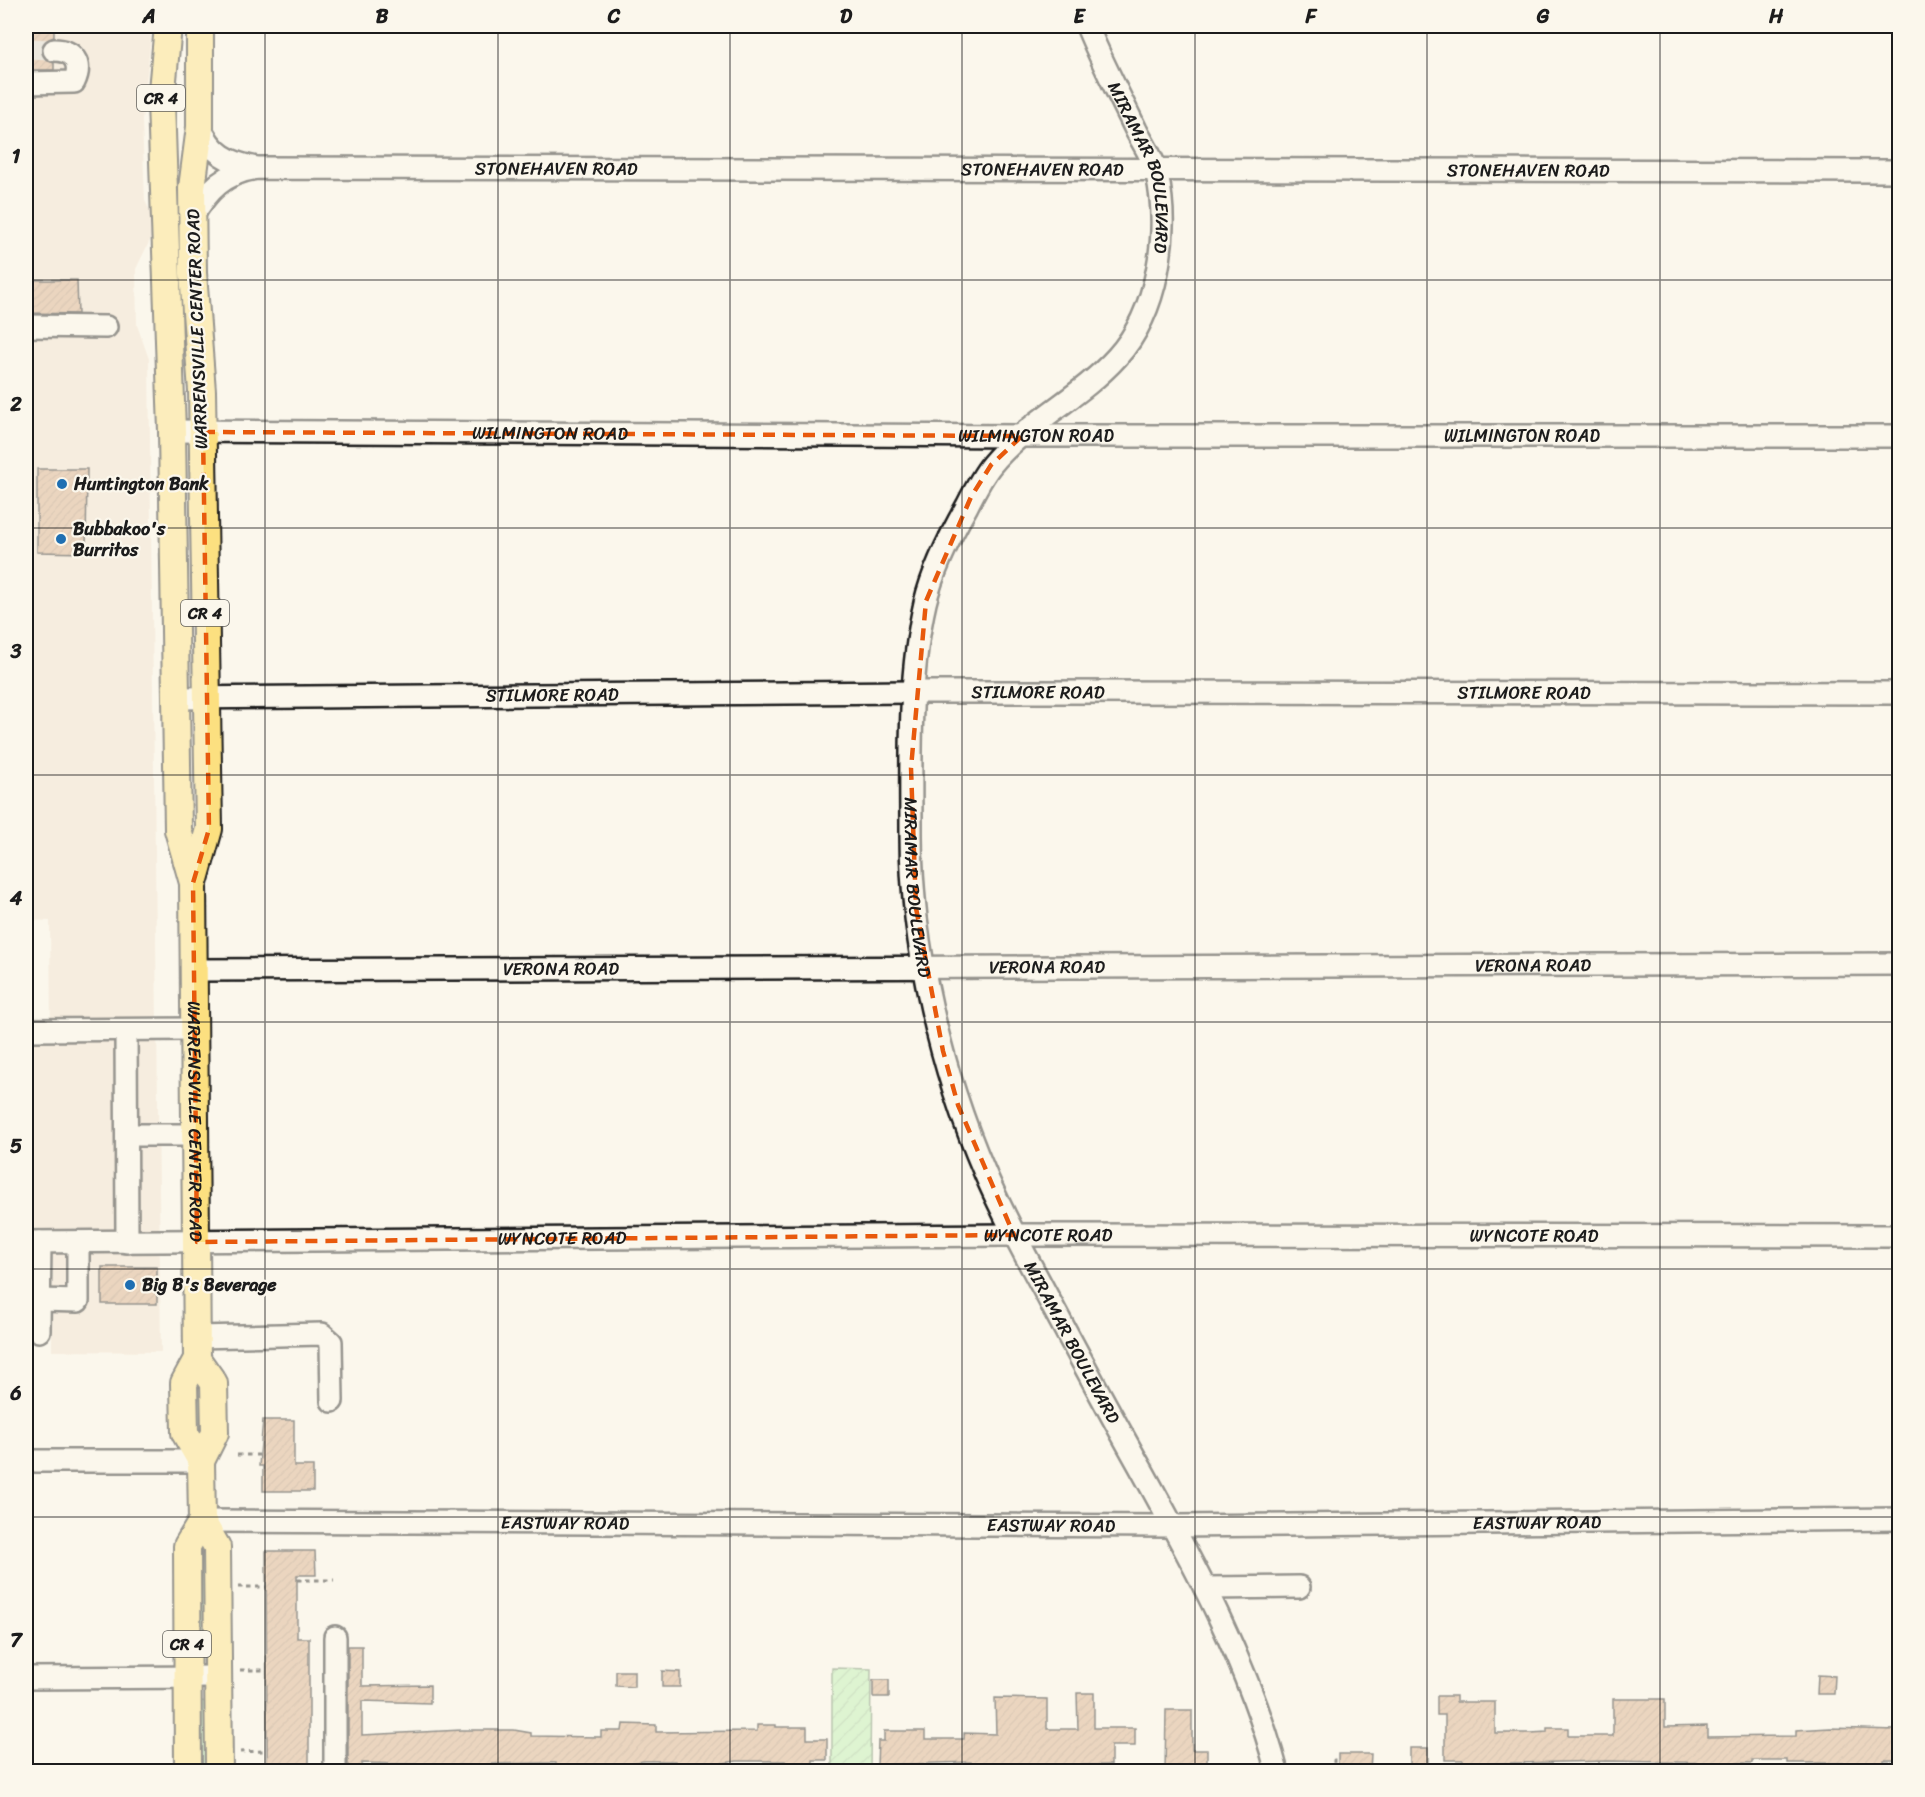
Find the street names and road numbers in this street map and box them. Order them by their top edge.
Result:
street label: MIRAMAR BOULEVARD [1099,76,1178,255]
road number: CR 4 [137,85,185,111]
street label: STONEHAVEN ROAD [475,152,638,185]
street label: STONEHAVEN ROAD [961,153,1124,186]
street label: STONEHAVEN ROAD [1447,154,1610,186]
street label: WARRENSVILLE CENTER ROAD [177,208,217,450]
street label: WILMINGTON ROAD [472,417,628,450]
street label: WILMINGTON ROAD [958,420,1114,452]
street label: WILMINGTON ROAD [1444,420,1600,452]
road number: CR 4 [181,600,229,626]
street label: STILMORE ROAD [971,676,1105,708]
street label: STILMORE ROAD [1457,677,1591,709]
street label: STILMORE ROAD [485,678,619,711]
street label: MIRAMAR BOULEVARD [895,797,941,980]
street label: VERONA ROAD [1475,949,1591,981]
street label: VERONA ROAD [989,951,1105,983]
street label: VERONA ROAD [503,953,619,985]
street label: WARRENSVILLE CENTER ROAD [178,1001,212,1242]
street label: WYNCOTE ROAD [984,1219,1113,1251]
street label: WYNCOTE ROAD [1470,1220,1599,1252]
street label: WYNCOTE ROAD [498,1222,627,1255]
street label: MIRAMAR BOULEVARD [1015,1255,1129,1430]
street label: EASTWAY ROAD [1473,1506,1602,1539]
street label: EASTWAY ROAD [501,1507,630,1539]
street label: EASTWAY ROAD [987,1509,1116,1542]
road number: CR 4 [163,1631,211,1657]

